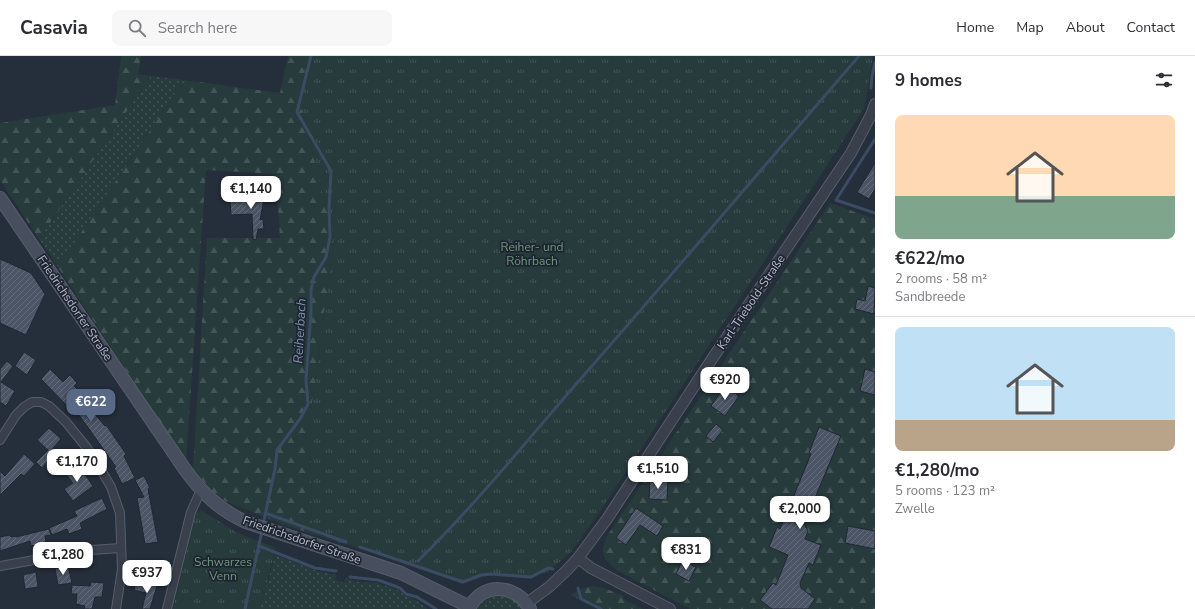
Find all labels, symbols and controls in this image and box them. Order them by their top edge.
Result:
search box [112,10,392,46]
text: Casavia [20,15,88,41]
icon: search [126,17,148,39]
text: Search here [158,18,237,38]
text: Home [956,18,994,37]
text: Map [1016,18,1044,37]
text: About [1066,18,1105,37]
text: Contact [1127,18,1175,37]
text: 9 homes [895,69,962,92]
icon: filters [1153,69,1175,91]
icon: home [999,141,1071,213]
pin: €1,140 [218,176,284,210]
text: €1,140 [230,180,272,198]
park label: Reiher- und Röhrbach [501,239,564,269]
text: €622/mo [895,247,965,270]
street label: Friedrichsdorfer Straße [34,252,116,364]
street label: Karl-Triebold-Straße [713,252,789,352]
text: 2 rooms · 58 m² [895,270,987,288]
text: Sandbreede [895,288,965,306]
water label: Reiherbach [289,298,311,364]
icon: home [999,353,1071,425]
pin: €920 [701,367,749,401]
text: €920 [709,371,741,389]
pin: €622 [67,389,115,423]
text: €622 [75,393,107,411]
pin: €1,170 [44,449,110,483]
text: €1,170 [56,453,98,471]
pin: €1,510 [625,456,691,490]
text: €1,280/mo [895,459,979,482]
text: €1,510 [637,460,679,478]
text: 5 rooms · 123 m² [895,482,995,500]
pin: €2,000 [767,496,833,530]
text: €2,000 [779,500,821,518]
text: Zwelle [895,500,935,518]
street label: Friedrichsdorfer Straße [241,512,363,568]
pin: €831 [662,537,710,571]
text: €831 [670,541,702,559]
pin: €1,280 [30,542,96,576]
text: €1,280 [42,546,84,564]
park label: Schwarzes Venn [194,554,252,584]
pin: €937 [123,560,171,594]
text: €937 [131,564,163,582]

